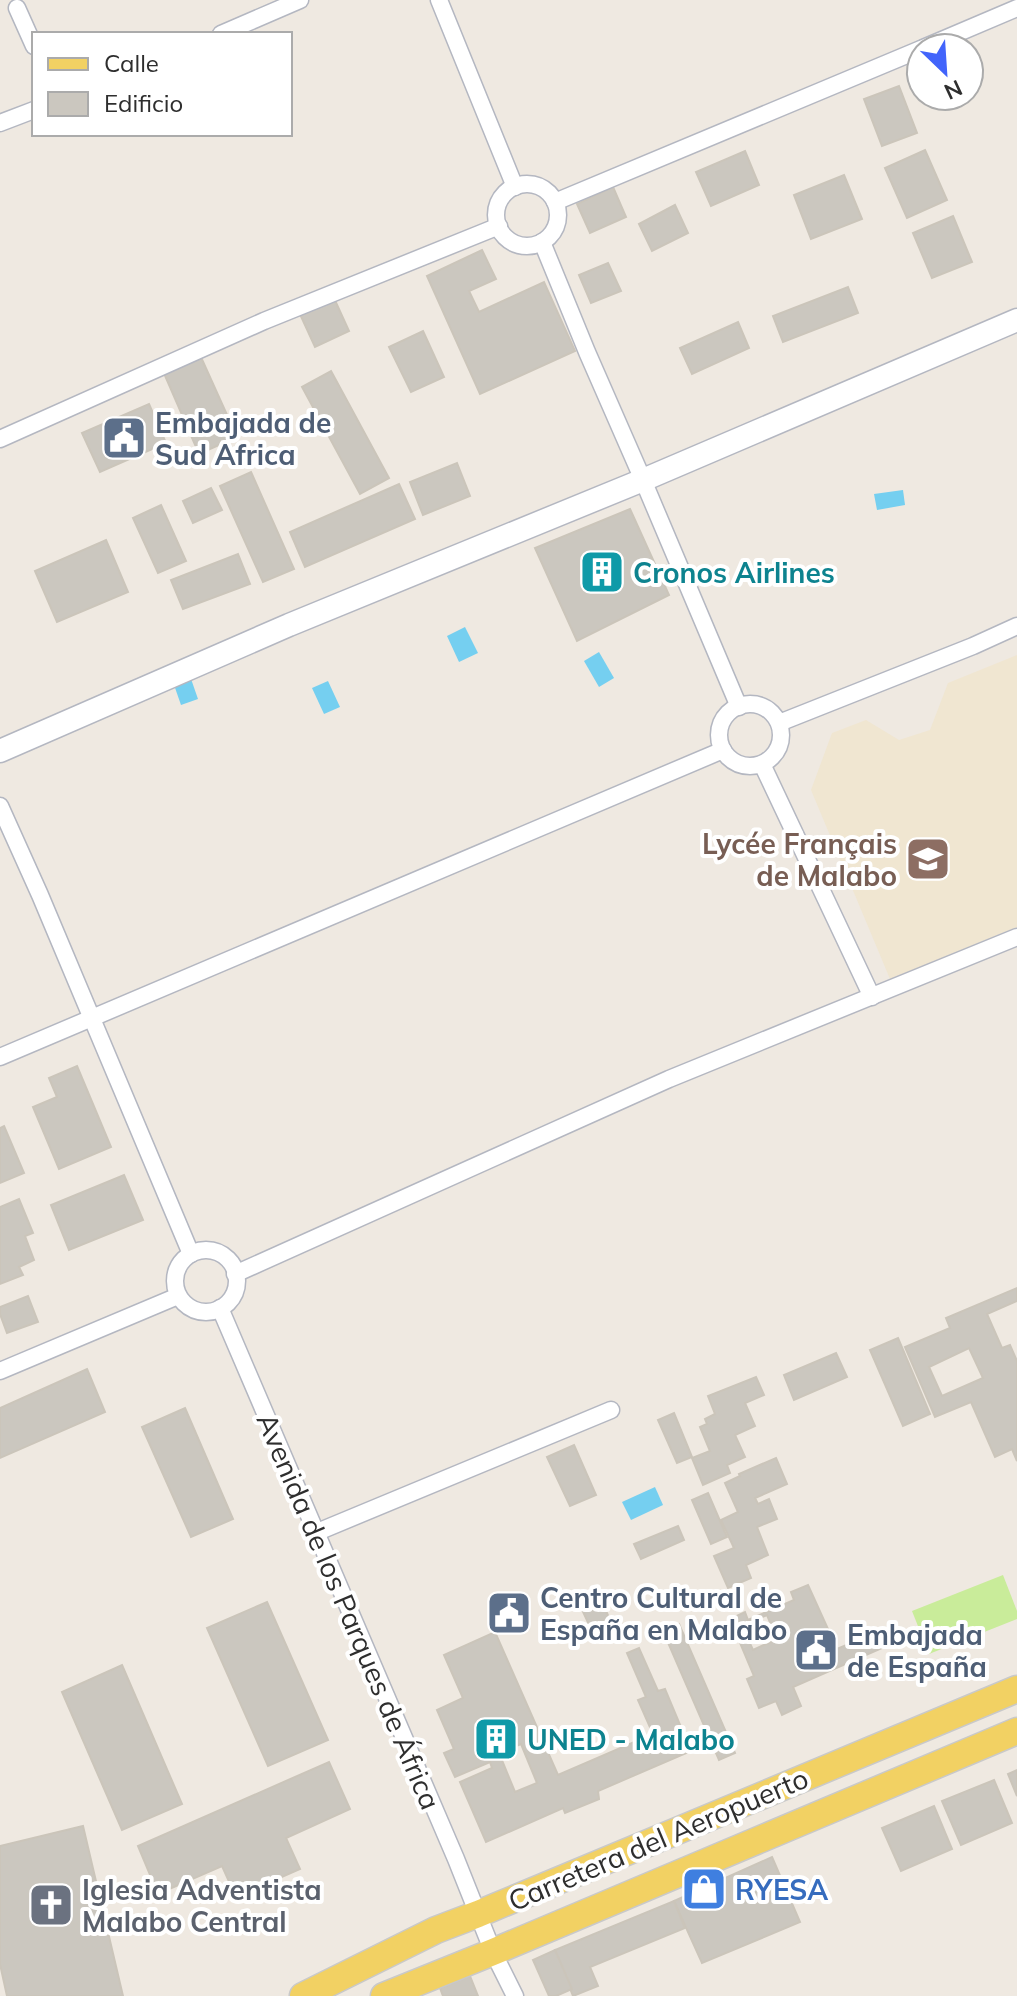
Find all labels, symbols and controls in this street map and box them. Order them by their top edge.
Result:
legend [32,32,292,136]
north arrow [905,32,985,112]
text: Calle [104,48,159,78]
text: N [940,74,967,106]
text: Edificio [104,88,183,118]
place label: Embajada de Sud Africa [155,405,331,472]
public building icon: Embajada de Sud Africa [100,414,148,462]
building icon: Cronos Airlines [578,548,626,596]
place label: Cronos Airlines [633,555,835,590]
place label: Lycée Français de Malabo [702,826,897,893]
school or university icon: Lycée Français de Malabo [904,835,952,883]
street label: Avenida de los Parques de África [249,1408,449,1814]
place label: Centro Cultural de España en Malabo [540,1580,787,1647]
public building icon: Centro Cultural de España en Malabo [485,1589,533,1637]
place label: Embajada de España [847,1617,987,1684]
public building icon: Embajada de España [792,1626,840,1674]
building icon: UNED - Malabo [472,1715,520,1763]
place label: UNED - Malabo [527,1722,735,1757]
street label: Carretera del Aeropuerto [503,1760,813,1918]
shop icon: RYESA [680,1865,728,1913]
place label: Iglesia Adventista Malabo Central [82,1872,322,1939]
place label: RYESA [735,1872,828,1907]
church icon: Iglesia Adventista Malabo Central [27,1881,75,1929]

